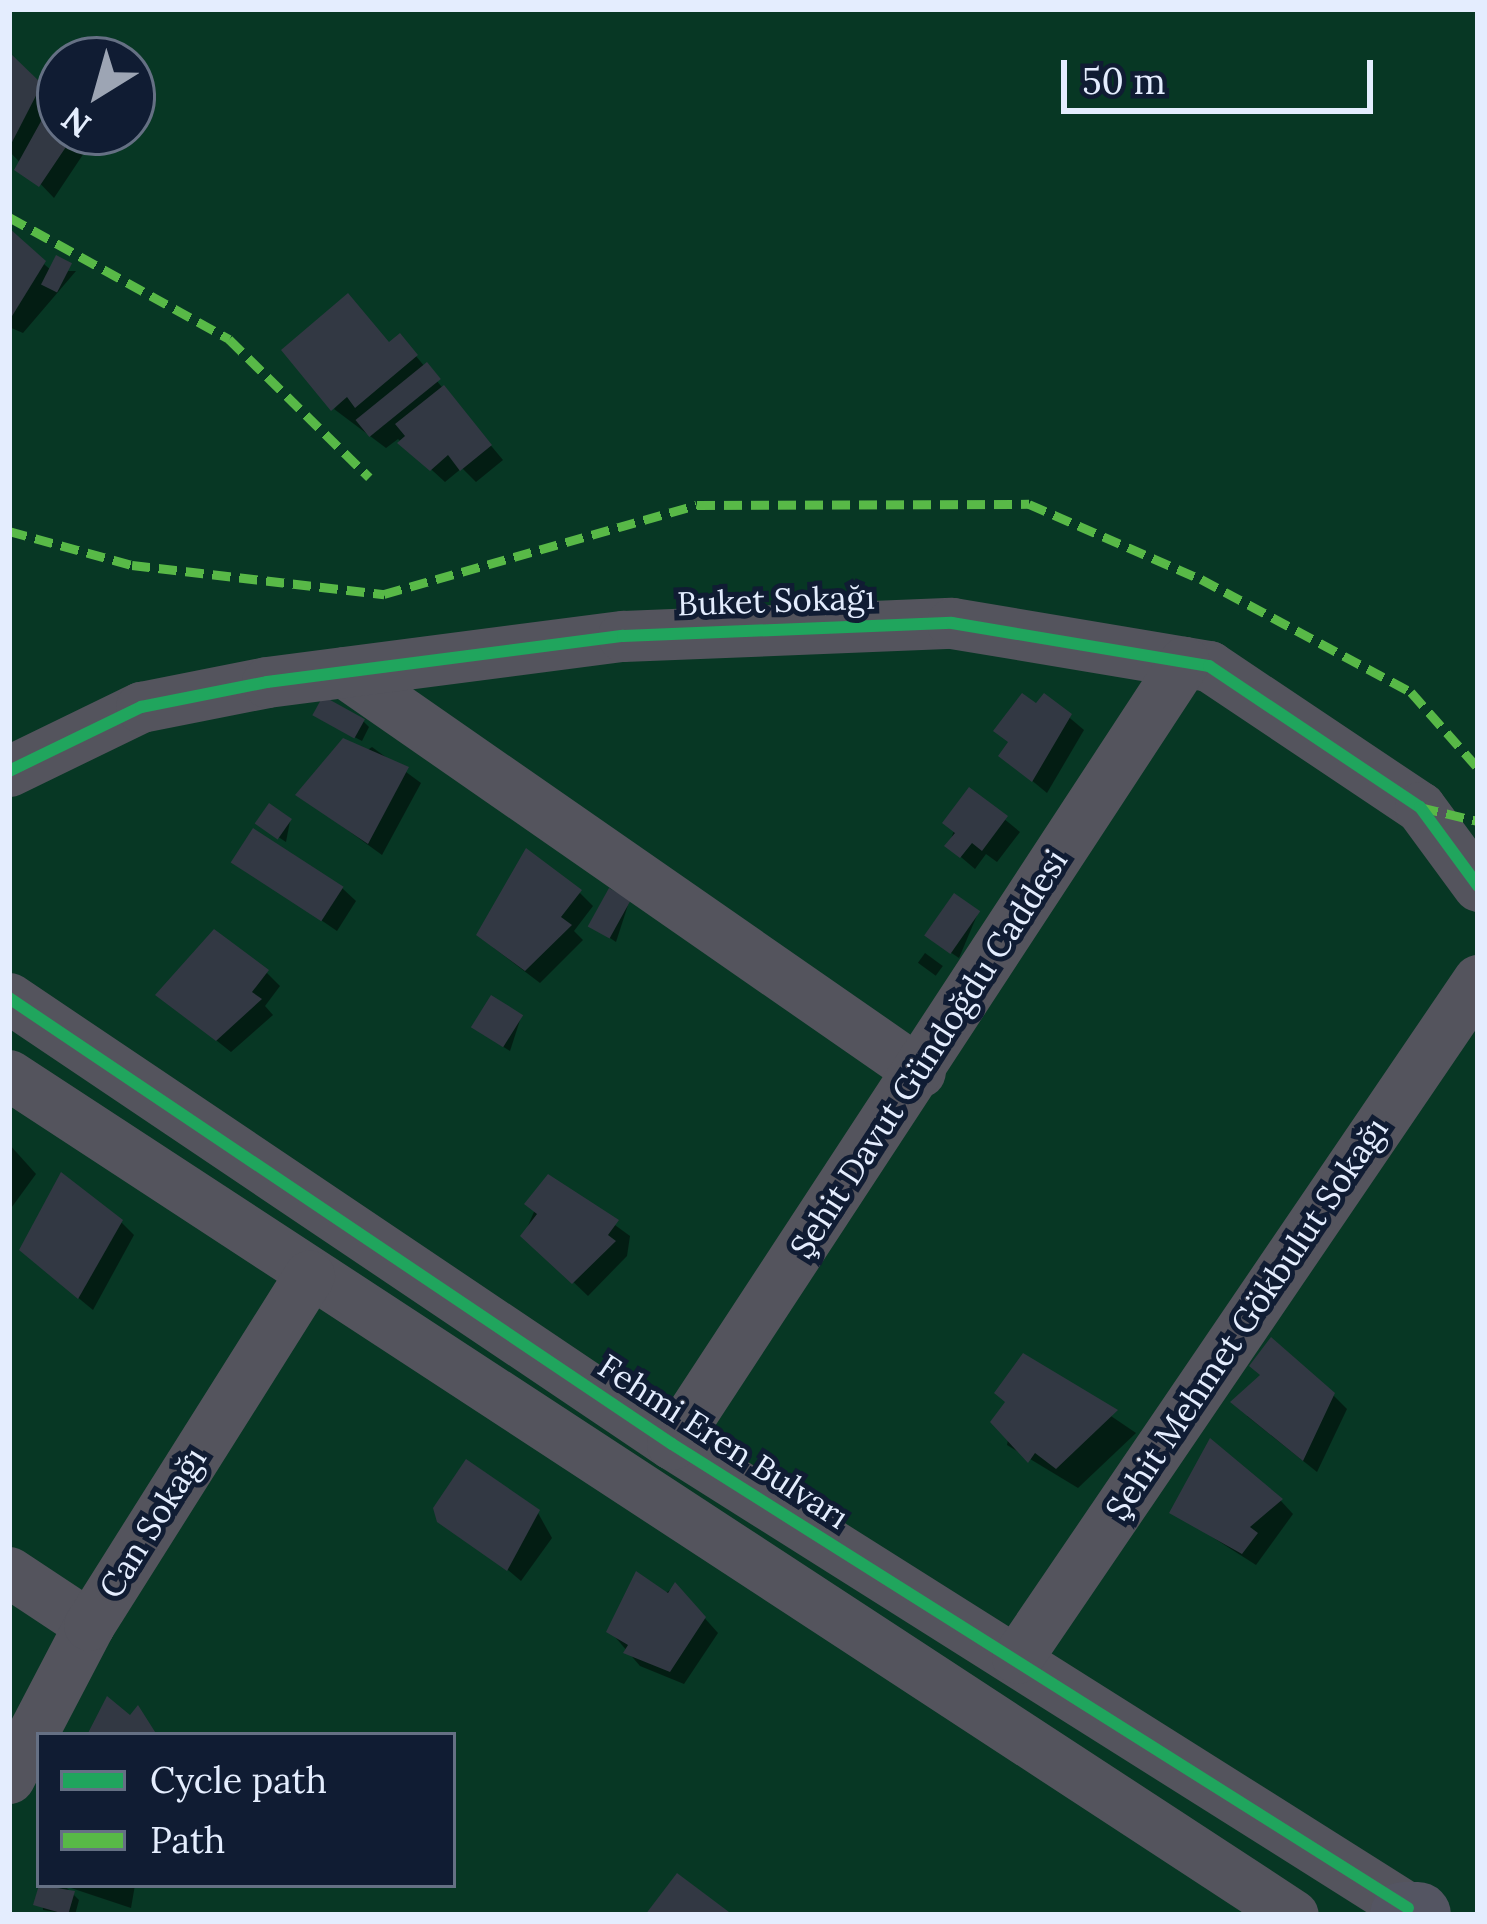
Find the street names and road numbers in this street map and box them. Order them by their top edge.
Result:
street label: Buket Sokağı [677,578,875,624]
street label: Şehit Davut Gündoğdu Caddesi [782,843,1076,1265]
street label: Şehit Mehmet Gökbulut Sokağı [1097,1111,1397,1527]
street label: Fehmi Eren Bulvarı [591,1347,855,1537]
street label: Can Sokağı [91,1440,215,1606]

